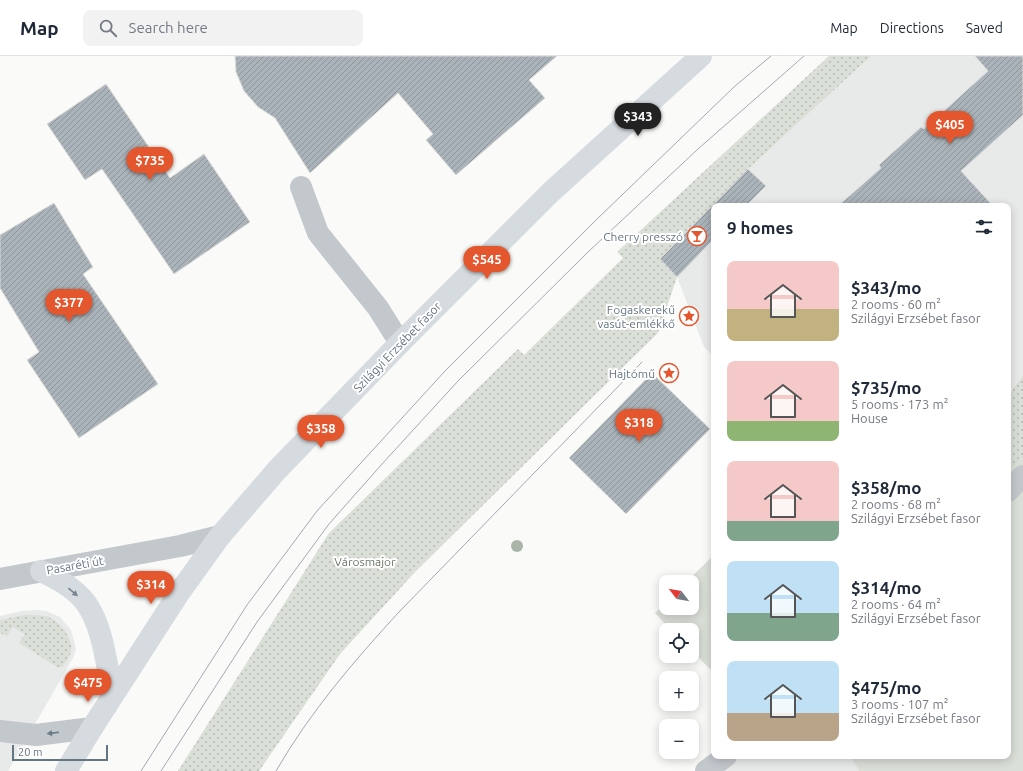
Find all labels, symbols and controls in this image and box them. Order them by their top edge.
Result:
search box [83,10,363,46]
text: Map [20,17,59,39]
icon: search [97,17,119,39]
text: Search here [129,19,208,36]
text: Map [830,20,858,36]
text: Directions [880,20,944,36]
text: Saved [966,20,1003,36]
pin: $343 [614,103,662,137]
text: $343 [623,109,653,123]
pin: $405 [926,111,974,145]
text: $405 [935,117,965,131]
pin: $735 [126,147,174,181]
text: $735 [135,153,165,167]
icon: filters [973,216,995,238]
text: 9 homes [727,218,793,237]
bar icon: Cherry presszó [686,225,708,247]
place label: Cherry presszó [603,230,683,243]
pin: $545 [463,246,511,280]
text: $545 [472,252,502,266]
icon: home [759,277,807,325]
text: $343/mo [851,278,921,297]
pin: $377 [45,289,93,323]
text: $377 [54,295,84,309]
text: 2 rooms · 60 m² [851,297,941,311]
street label: Szilágyi Erzsébet fasor [351,299,444,395]
place label: Fogaskerekű vasút-emlékkő [597,303,675,330]
place icon: Fogaskerekű vasút-emlékkő [678,305,700,327]
text: Szilágyi Erzsébet fasor [851,311,981,325]
place icon: Hajtómű [658,362,680,384]
place label: Hajtómű [609,367,655,380]
icon: home [759,377,807,425]
text: $735/mo [851,378,921,397]
text: 5 rooms · 173 m² [851,397,948,411]
pin: $318 [615,409,663,443]
text: House [851,411,888,425]
pin: $358 [297,415,345,449]
text: $318 [624,415,654,429]
text: $358 [306,421,336,435]
icon: home [759,477,807,525]
text: $358/mo [851,478,921,497]
text: 2 rooms · 68 m² [851,497,941,511]
text: Szilágyi Erzsébet fasor [851,511,981,525]
street label: Pasaréti út [45,554,105,576]
park label: Városmajor [334,555,396,568]
pin: $314 [127,571,175,605]
north arrow [659,575,699,615]
map controls [659,575,699,759]
text: $314 [136,577,166,591]
icon: home [759,577,807,625]
text: $314/mo [851,578,921,597]
one-way arrow [68,587,79,596]
text: 2 rooms · 64 m² [851,597,941,611]
text: Szilágyi Erzsébet fasor [851,611,981,625]
button: locate [659,623,699,663]
pin: $475 [64,669,112,703]
button: + [659,671,699,711]
text: $475 [73,675,103,689]
icon: home [759,677,807,725]
text: $475/mo [851,678,921,697]
text: 3 rooms · 107 m² [851,697,948,711]
text: Szilágyi Erzsébet fasor [851,711,981,725]
button: − [659,719,699,759]
one-way arrow [47,730,59,736]
scale bar [12,743,108,762]
text: 20 m [18,746,42,758]

